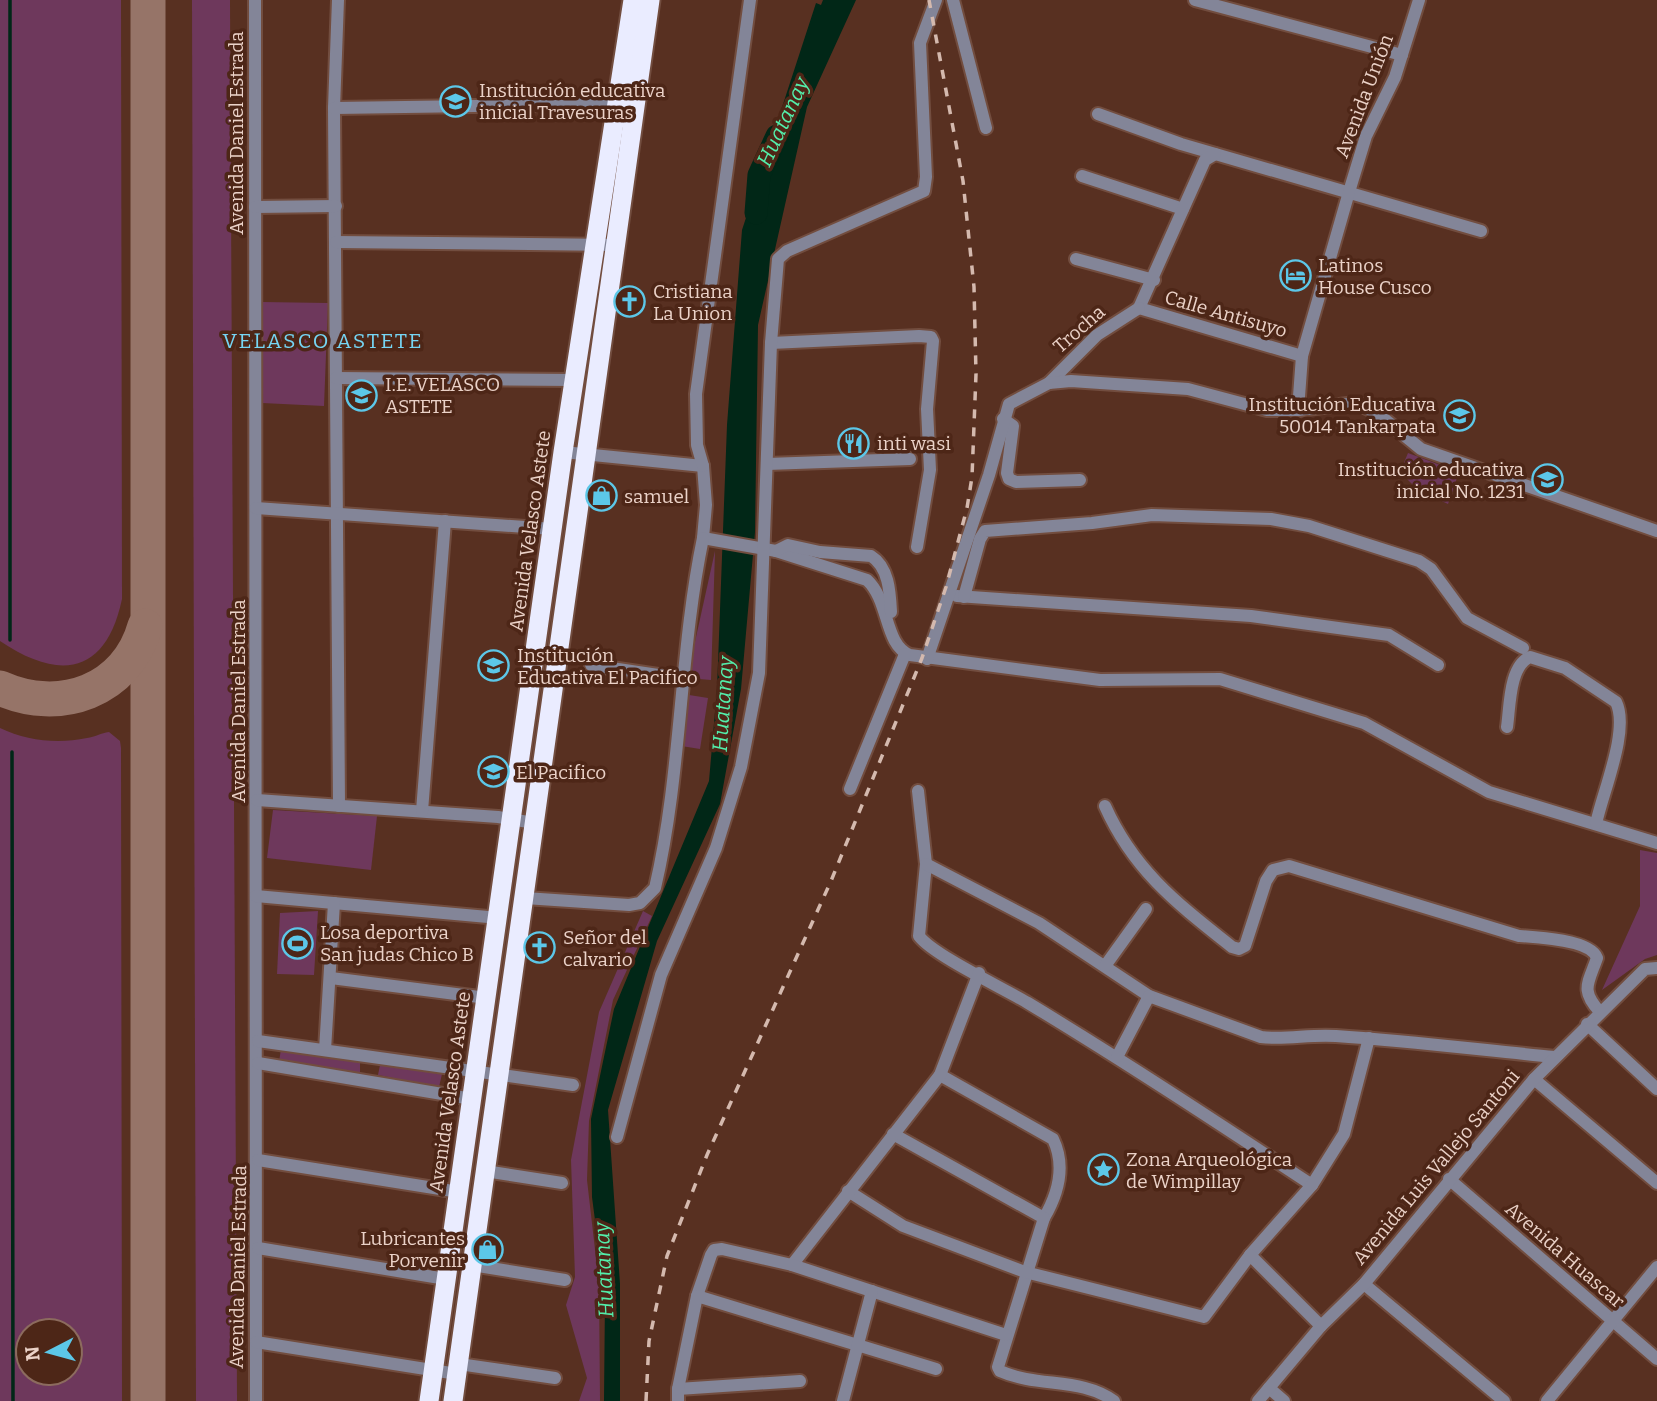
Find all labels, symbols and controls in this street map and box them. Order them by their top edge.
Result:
street label: Avenida Daniel Estrada [225,31,248,235]
street label: Avenida Unión [1330,31,1398,161]
water label: Huatanay [751,72,816,171]
place label: Institución educativa inicial Travesuras [479,79,666,124]
school or university icon: Institución educativa inicial Travesuras [439,84,473,118]
place label: Latinos House Cusco [1318,254,1432,299]
hotel icon: Latinos House Cusco [1278,259,1312,293]
place label: Cristiana La Union [653,280,733,325]
church icon: Cristiana La Union [613,285,647,319]
street label: Calle Antisuyo [1162,286,1290,342]
street label: Trocha [1048,300,1110,358]
district label: VELASCO ASTETE [222,328,424,354]
place label: I.E. VELASCO ASTETE [385,373,500,418]
school or university icon: I.E. VELASCO ASTETE [345,378,379,412]
place label: Institución Educativa 50014 Tankarpata [1249,393,1437,438]
school or university icon: Institución Educativa 50014 Tankarpata [1442,398,1476,432]
restaurant icon: inti wasi [837,426,871,460]
street label: Avenida Velasco Astete [505,429,555,633]
place label: inti wasi [877,432,951,455]
place label: Institución educativa inicial No. 1231 [1338,458,1525,503]
school or university icon: Institución educativa inicial No. 1231 [1530,463,1564,497]
shop icon: samuel [584,479,618,513]
place label: samuel [624,485,689,508]
street label: Avenida Daniel Estrada [227,599,250,803]
place label: Institución Educativa El Pacifico [517,644,698,689]
school or university icon: Institución Educativa El Pacifico [477,649,511,683]
water label: Huatanay [707,654,739,753]
school or university icon: El Pacifico [476,755,510,789]
place label: El Pacifico [516,761,606,784]
place label: Losa deportiva San judas Chico B [320,921,474,966]
sports icon: Losa deportiva San judas Chico B [280,926,314,960]
place label: Señor del calvario [563,926,647,971]
church icon: Señor del calvario [523,931,557,965]
street label: Avenida Velasco Astete [425,990,475,1194]
street label: Avenida Luis Vallejo Santoni [1348,1065,1525,1269]
place label: Zona Arqueológica de Wimpillay [1126,1148,1293,1193]
place icon: Zona Arqueológica de Wimpillay [1086,1153,1120,1187]
street label: Avenida Daniel Estrada [225,1164,251,1369]
street label: Avenida Huascar [1501,1197,1630,1313]
water label: Huatanay [588,1220,619,1318]
place label: Lubricantes Porvenir [360,1227,466,1272]
shop icon: Lubricantes Porvenir [471,1232,505,1266]
north arrow [14,1317,84,1387]
text: N [20,1345,45,1362]

